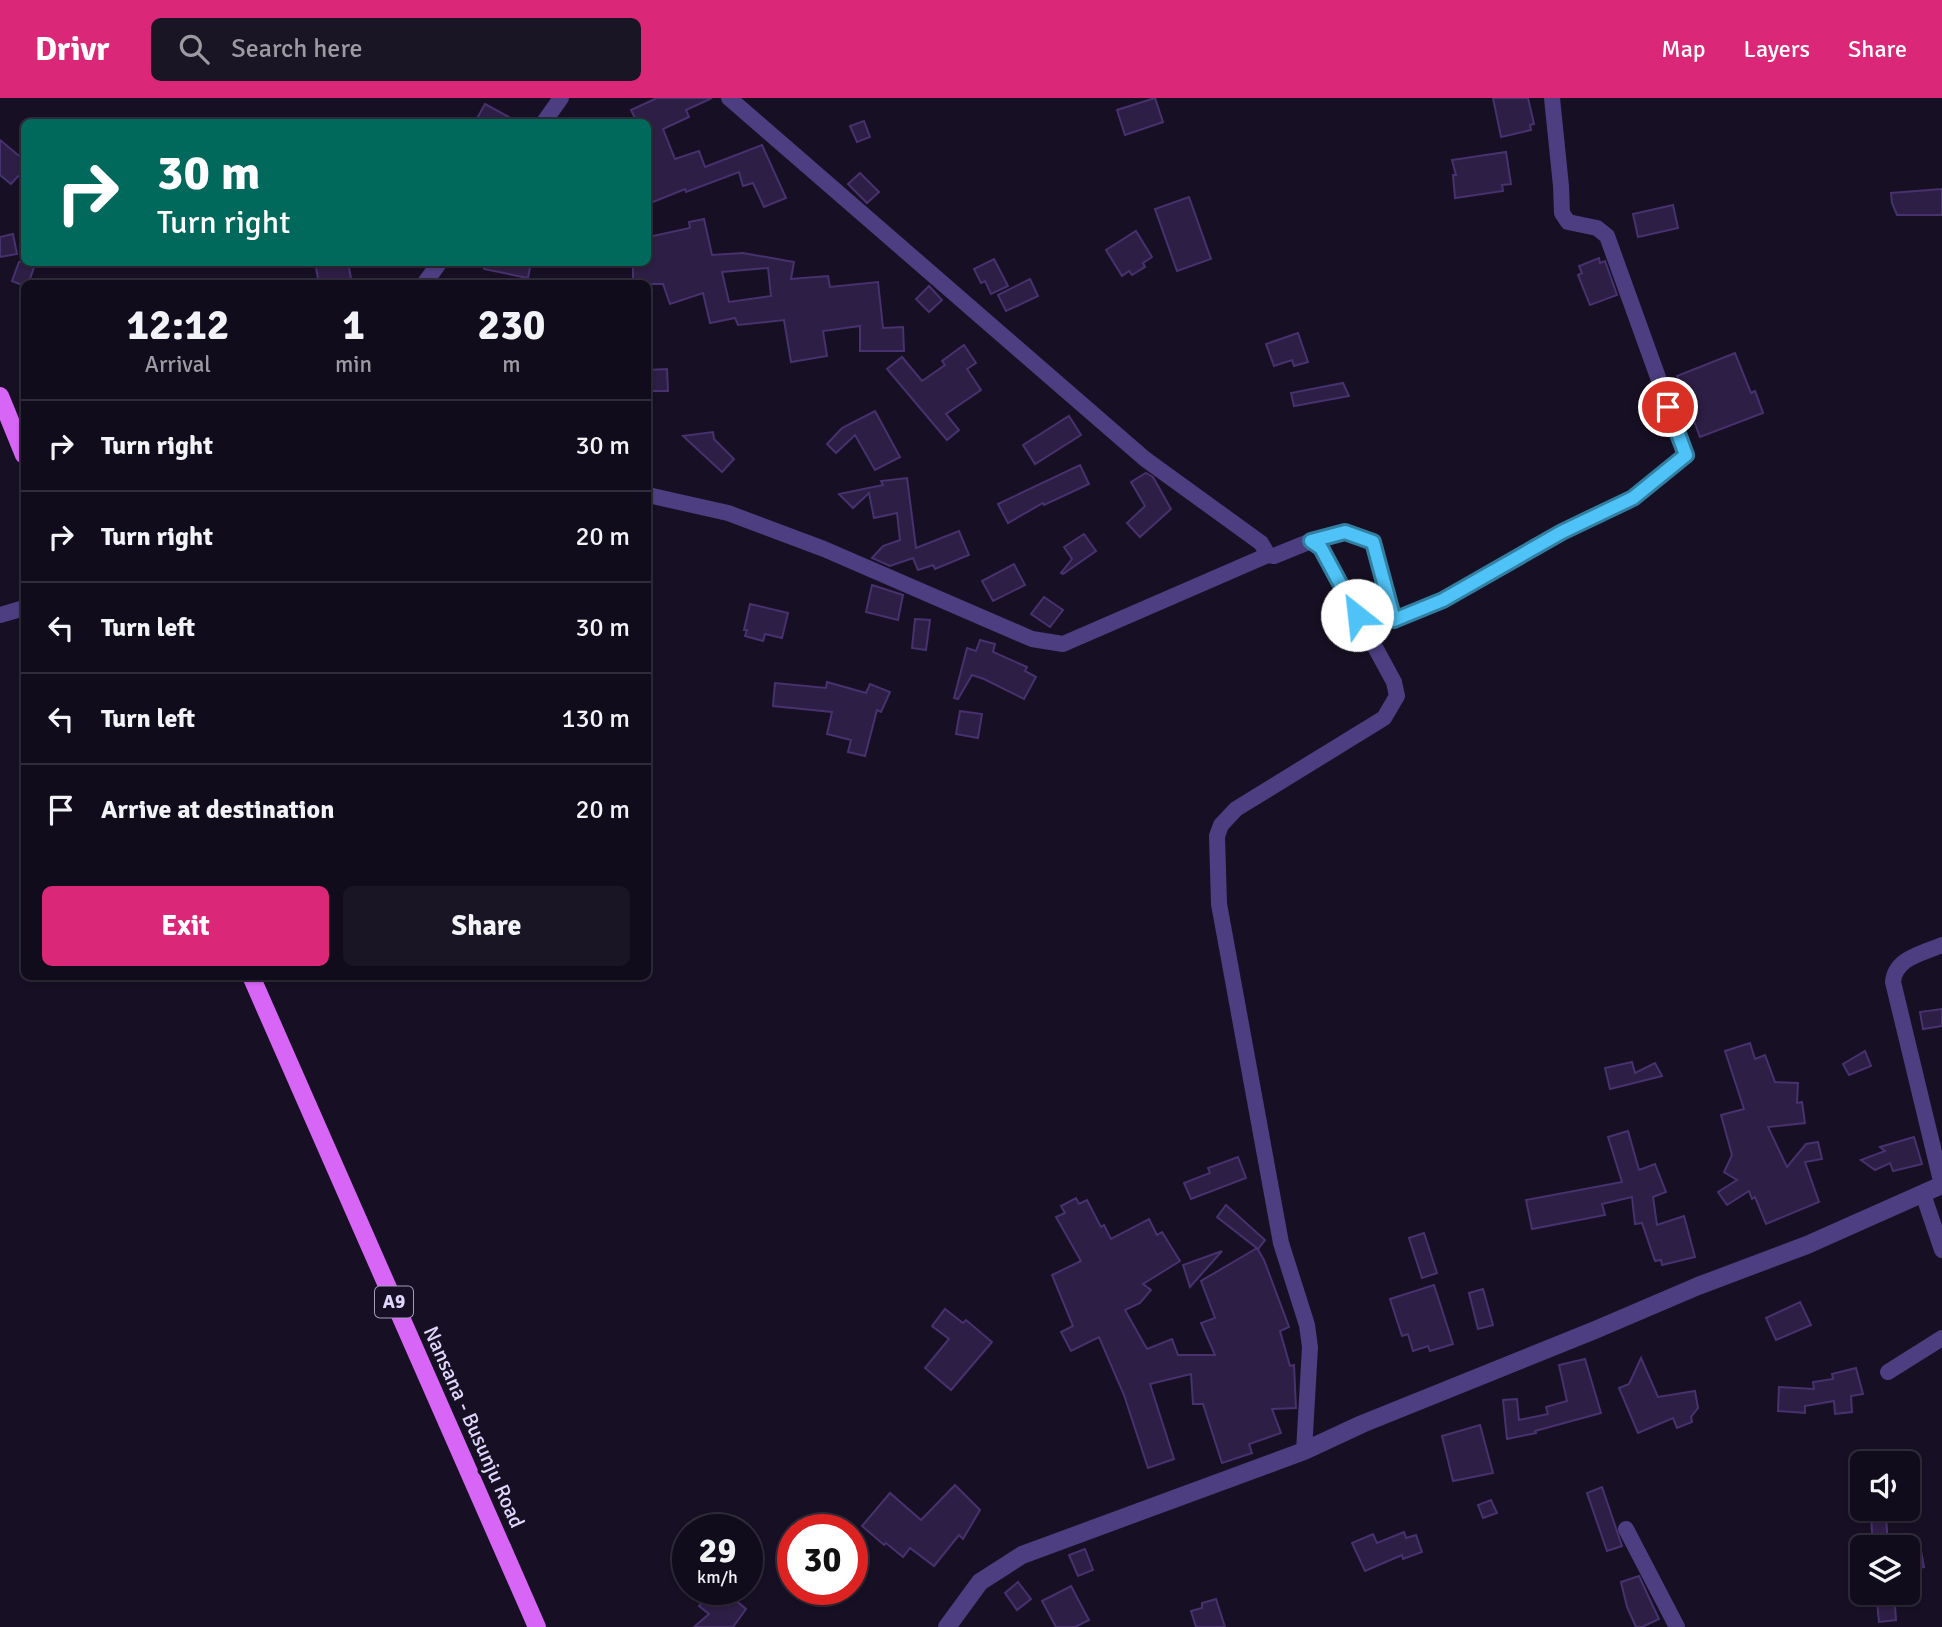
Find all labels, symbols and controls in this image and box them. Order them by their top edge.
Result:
search box [151,18,641,81]
text: Drivr [35,29,109,70]
icon: search [175,30,213,68]
text: Search here [231,33,362,65]
text: Map [1661,34,1706,64]
text: Layers [1744,34,1810,64]
text: Share [1848,34,1907,64]
text: 30 m [157,143,260,203]
icon: right [42,147,133,238]
text: Turn right [157,203,290,242]
text: 12:12 [126,300,230,351]
text: 1 [342,300,365,351]
text: 230 [477,300,546,351]
text: Arrival [145,350,211,379]
text: min [335,350,372,379]
text: m [502,350,521,379]
pin [1638,377,1698,437]
icon: arrive [1649,388,1687,426]
icon: right [42,427,80,465]
text: Turn right [101,430,213,462]
text: 30 m [575,430,630,462]
icon: right [42,518,80,556]
text: Turn right [101,521,213,553]
text: 20 m [575,521,630,553]
position arrow [1320,578,1394,652]
icon: left [42,609,80,647]
text: Turn left [101,612,195,644]
text: 30 m [575,612,630,644]
icon: left [42,700,80,738]
text: Turn left [101,703,195,735]
text: 130 m [561,703,630,735]
icon: arrive [42,791,80,829]
text: Arrive at destination [101,794,334,826]
text: 20 m [575,794,630,826]
button: Exit [42,886,329,966]
button: Share [343,886,630,966]
road number: A9 [375,1286,413,1318]
street label: Nansana - Busunju Road [418,1322,530,1532]
map controls [1850,1451,1920,1605]
button: sound [1850,1451,1920,1521]
speed limit sign: 30 [777,1514,868,1605]
text: 29 [699,1529,736,1572]
button: layers [1850,1535,1920,1605]
text: km/h [697,1566,738,1588]

